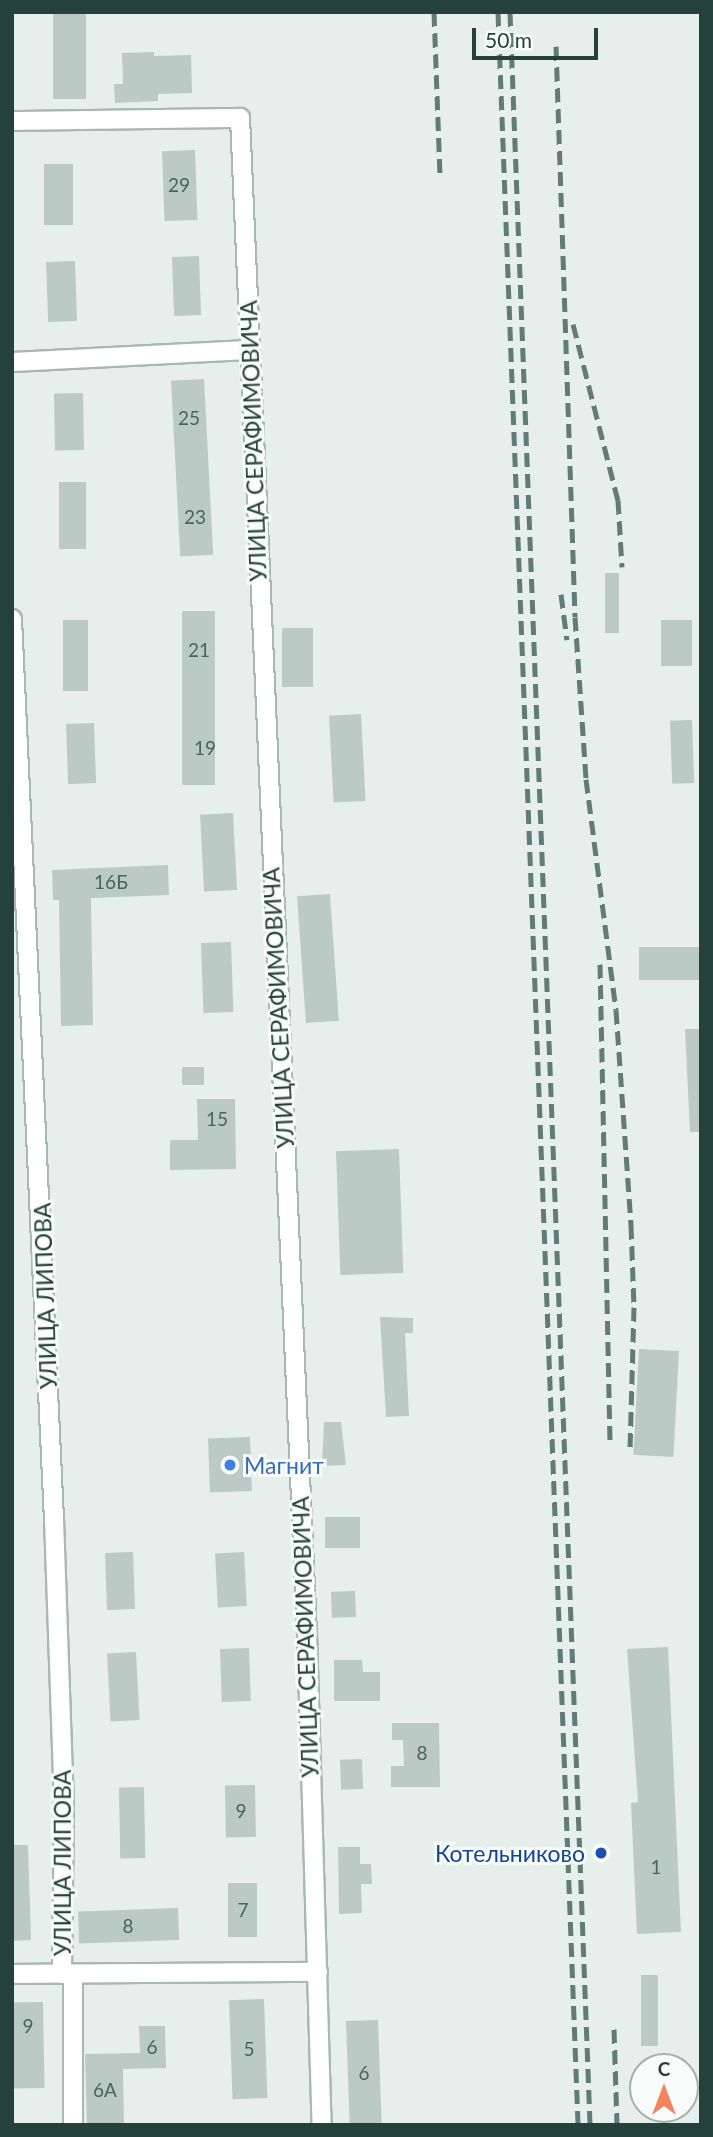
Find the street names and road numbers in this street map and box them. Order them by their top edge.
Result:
street label: УЛИЦА СЕРАФИМОВИЧА [234,300,272,582]
street label: УЛИЦА СЕРАФИМОВИЧА [257,867,299,1149]
street label: УЛИЦА ЛИПОВА [28,1202,62,1390]
street label: УЛИЦА СЕРАФИМОВИЧА [286,1496,324,1778]
street label: УЛИЦА ЛИПОВА [48,1770,76,1956]

